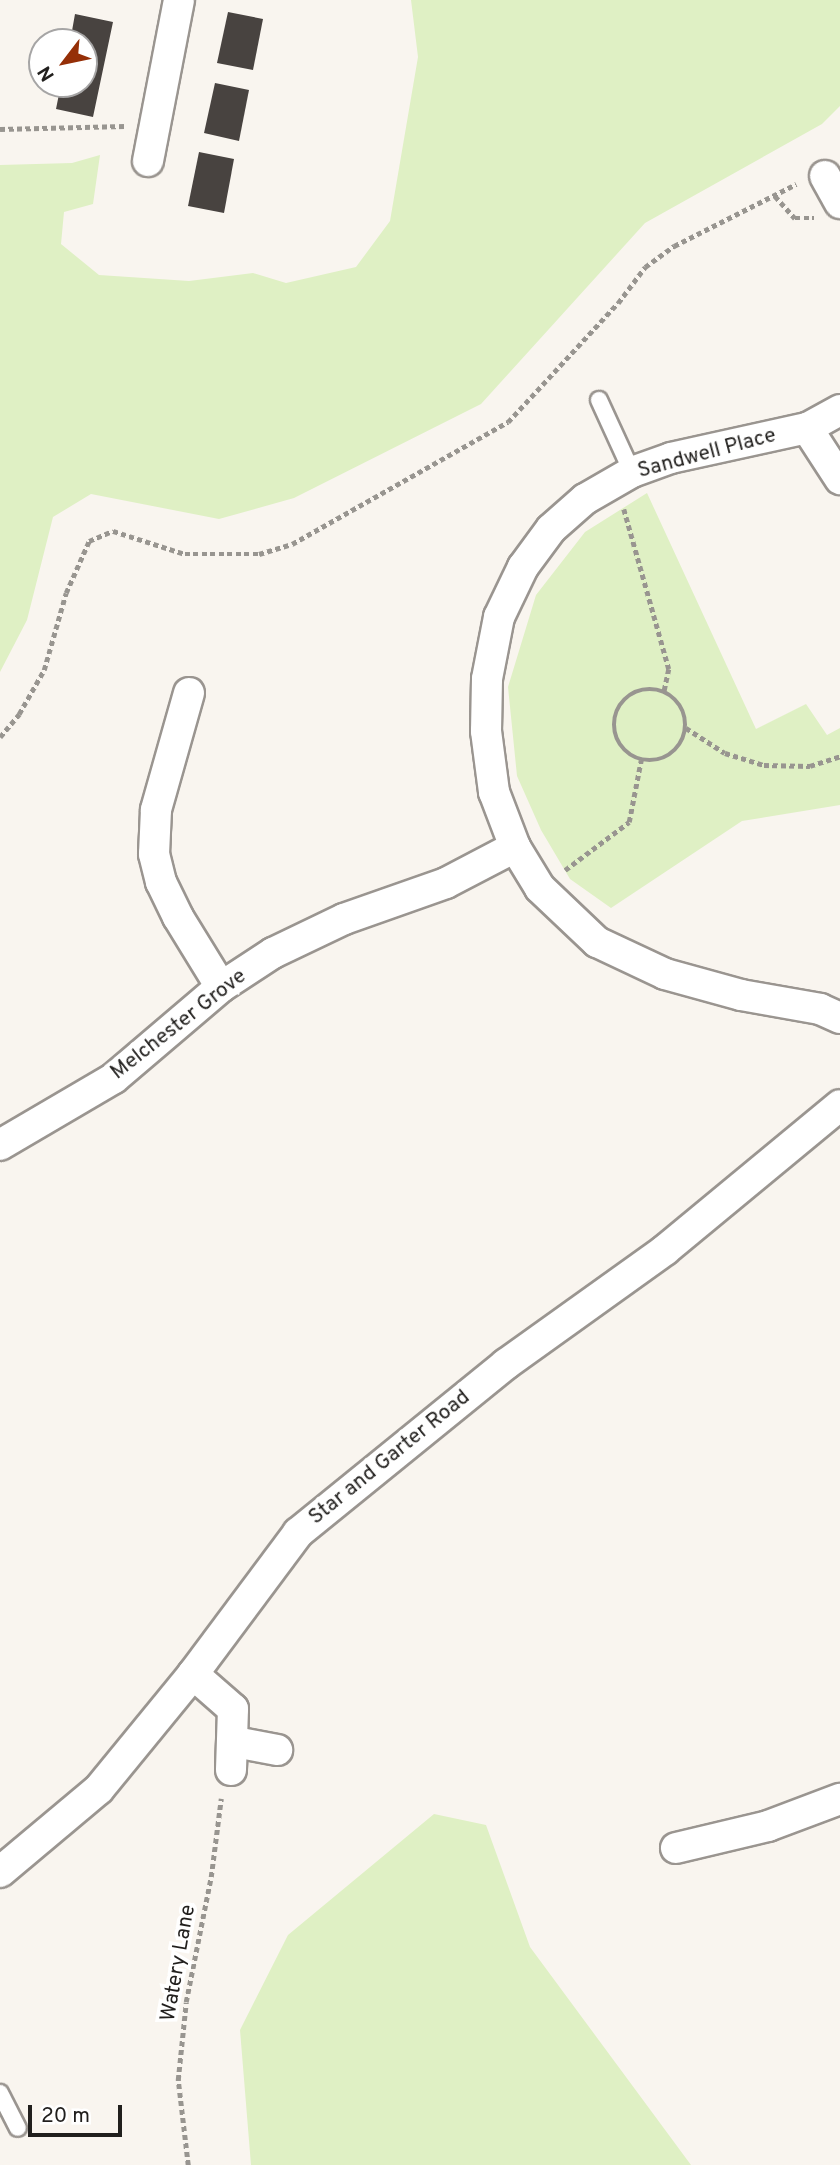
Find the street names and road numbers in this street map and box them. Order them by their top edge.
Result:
street label: Sandwell Place [635,423,779,485]
street label: Melchester Grove [106,964,252,1086]
street label: Star and Garter Road [304,1385,476,1531]
street label: Watery Lane [156,1903,202,2023]

